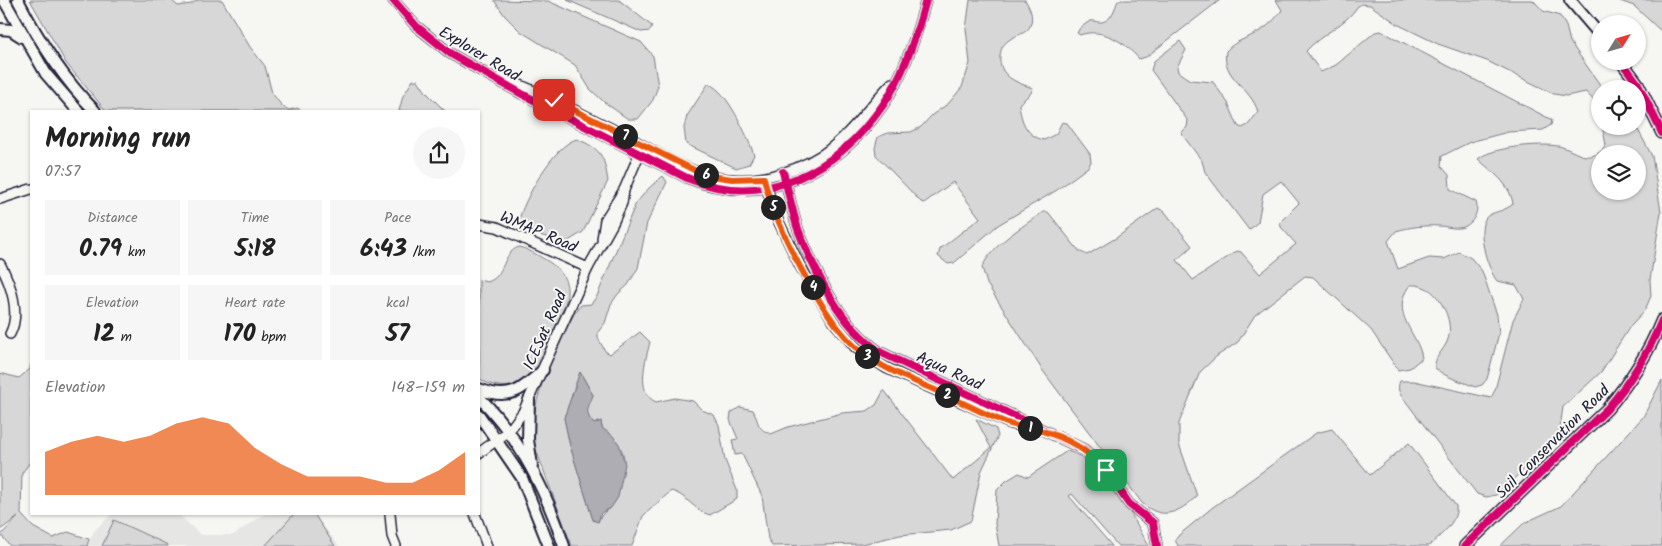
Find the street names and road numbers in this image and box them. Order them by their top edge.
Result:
street label: Explorer Road [434,20,526,89]
street label: WMAP Road [496,205,582,260]
street label: ICESat Road [517,286,574,374]
street label: Aqua Road [912,345,988,398]
street label: Soil Conservation Road [1490,378,1617,505]

